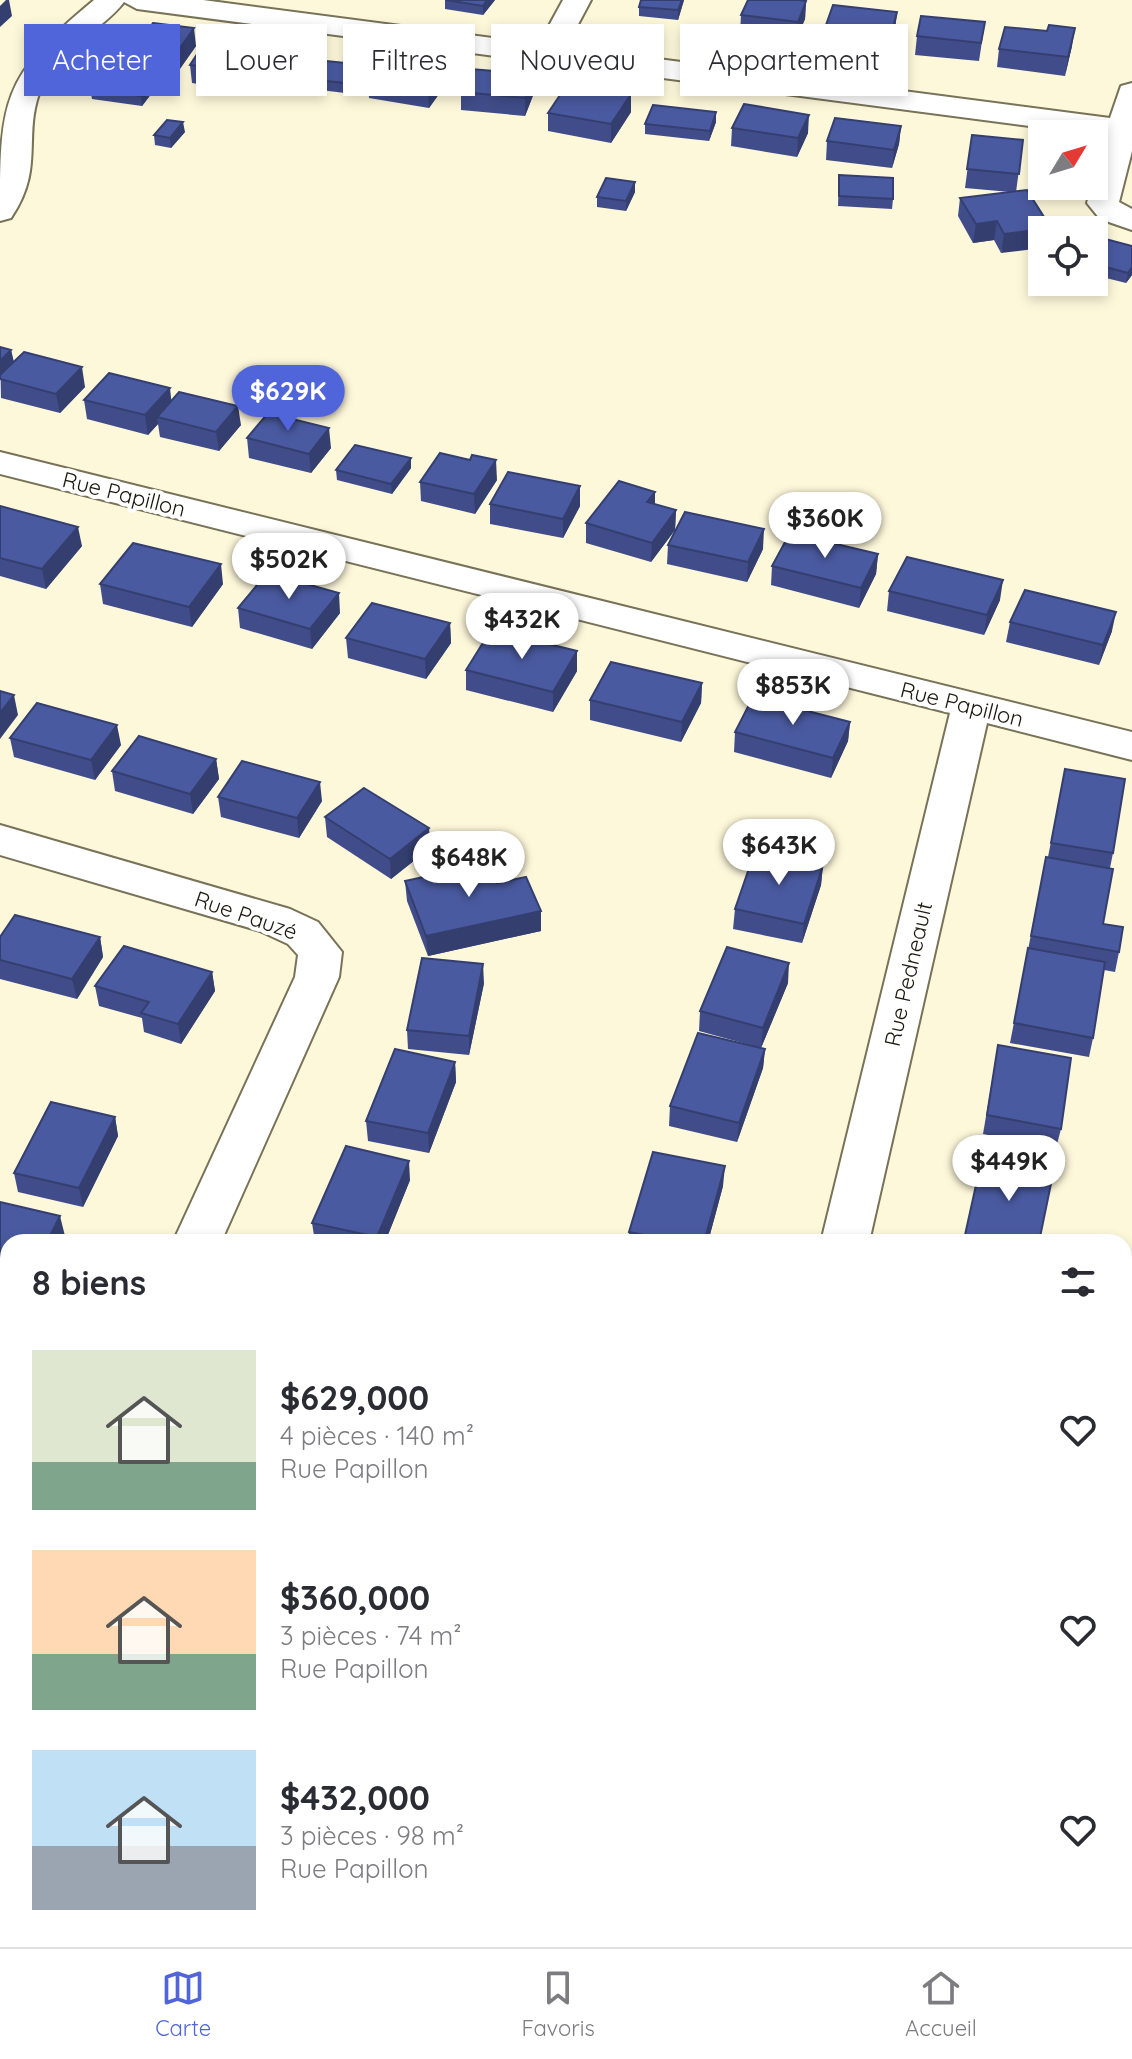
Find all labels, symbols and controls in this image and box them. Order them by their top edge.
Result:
chip: Acheter [24,24,180,96]
chip: Louer [196,24,327,96]
chip: Filtres [343,24,475,96]
chip: Nouveau [491,24,664,96]
chip: Appartement [680,24,908,96]
north arrow [1028,120,1108,200]
map controls [1028,120,1108,296]
button: locate [1028,216,1108,296]
pin: $629K [232,365,344,433]
text: $629K [250,374,326,407]
street label: Rue Papillon [60,465,188,523]
pin: $360K [769,492,881,560]
text: $360K [787,501,863,534]
pin: $502K [233,533,345,601]
text: $502K [250,542,328,575]
pin: $432K [466,593,578,661]
text: $432K [484,602,560,635]
pin: $853K [737,659,849,727]
text: $853K [755,668,831,701]
street label: Rue Papillon [898,675,1026,733]
pin: $643K [723,819,835,887]
text: $643K [741,828,817,861]
pin: $648K [413,831,525,899]
text: $648K [431,840,507,873]
street label: Rue Pauzé [191,884,301,946]
street label: Rue Pedneault [878,899,938,1049]
pin: $449K [953,1135,1065,1203]
text: $449K [970,1144,1048,1177]
icon: filters [1056,1260,1100,1304]
text: 8 biens [32,1261,146,1304]
text: $629,000 [280,1376,429,1419]
icon: home [96,1382,192,1478]
icon: heart [1056,1408,1100,1452]
text: 4 pièces · 140 m² [280,1419,474,1452]
text: Rue Papillon [280,1452,429,1485]
text: $360,000 [280,1576,430,1619]
icon: home [96,1582,192,1678]
icon: heart [1056,1608,1100,1652]
text: 3 pièces · 74 m² [280,1619,461,1652]
text: Rue Papillon [280,1652,429,1685]
text: $432,000 [280,1776,430,1819]
icon: home [96,1782,192,1878]
icon: heart [1056,1808,1100,1852]
text: 3 pièces · 98 m² [280,1819,464,1852]
text: Rue Papillon [280,1852,429,1885]
tab: Carte [155,1966,211,2042]
tab: Favoris [521,1966,595,2042]
tab: Accueil [905,1966,977,2042]

